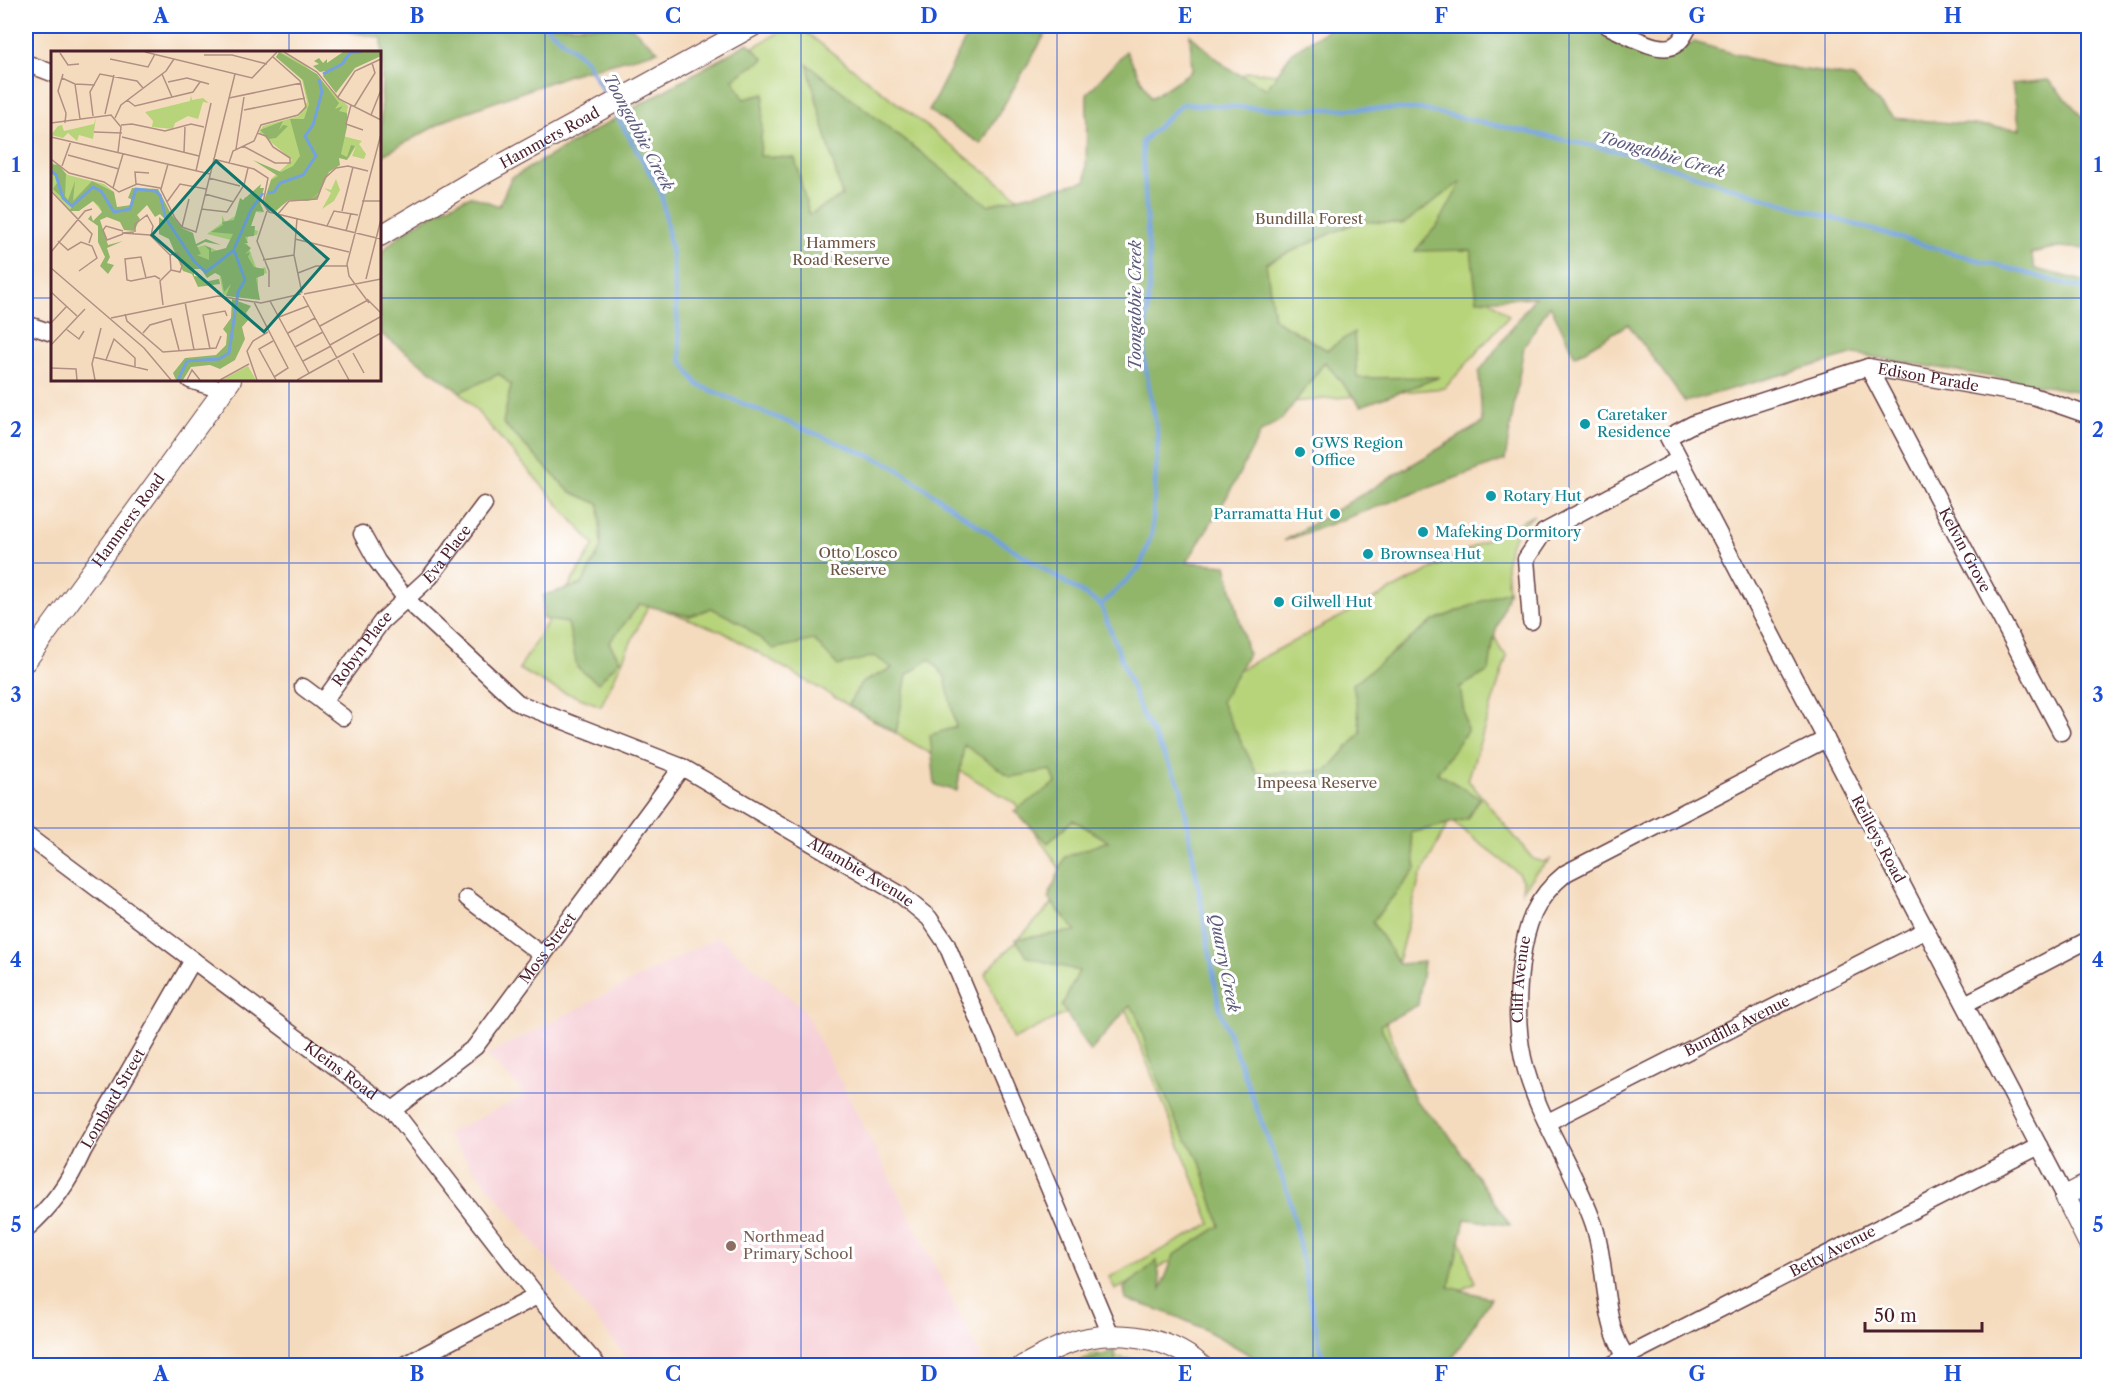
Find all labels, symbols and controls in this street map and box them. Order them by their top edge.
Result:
text: A [152,4,169,28]
text: B [410,4,425,28]
text: C [665,4,681,28]
text: D [920,4,938,28]
text: E [1178,4,1192,28]
text: F [1434,4,1448,28]
text: G [1689,4,1706,28]
text: H [1944,4,1962,28]
inset map [51,51,381,381]
water label: Toongabbie Creek [600,70,679,195]
street label: Hammers Road [496,102,603,173]
water label: Toongabbie Creek [1597,127,1728,182]
text: 1 [12,153,21,177]
text: 1 [2094,153,2103,177]
park label: Bundilla Forest [1255,209,1364,228]
park label: Hammers Road Reserve [792,233,890,269]
water label: Toongabbie Creek [1125,239,1145,370]
street label: Edison Parade [1876,359,1980,395]
place label: Caretaker Residence [1597,405,1671,441]
marker: Caretaker Residence [1578,417,1592,431]
text: 2 [10,418,22,442]
text: 2 [2092,418,2104,442]
place label: GWS Region Office [1312,433,1404,469]
marker: GWS Region Office [1293,445,1307,459]
street label: Hammers Road [88,470,169,571]
place label: Rotary Hut [1503,486,1582,505]
marker: Rotary Hut [1484,489,1498,503]
place label: Parramatta Hut [1214,504,1324,523]
street label: Kelvin Grove [1935,504,1995,595]
marker: Parramatta Hut [1328,507,1342,521]
street label: Eva Place [419,521,475,587]
place label: Mafeking Dormitory [1435,522,1582,541]
marker: Mafeking Dormitory [1416,525,1430,539]
park label: Otto Losco Reserve [819,543,897,579]
place label: Brownsea Hut [1380,544,1482,563]
marker: Brownsea Hut [1361,547,1375,561]
place label: Gilwell Hut [1291,592,1373,611]
marker: Gilwell Hut [1272,595,1286,609]
street label: Robyn Place [328,607,396,690]
text: 3 [10,683,22,707]
text: 3 [2092,683,2104,707]
park label: Impeesa Reserve [1257,773,1377,792]
street label: Reilleys Road [1847,792,1909,886]
street label: Allambie Avenue [804,832,918,911]
street label: Moss Street [515,908,580,987]
water label: Quarry Creek [1206,912,1244,1015]
street label: Cliff Avenue [1508,934,1535,1023]
text: 4 [10,948,22,972]
text: 4 [2092,948,2104,972]
street label: Bundilla Avenue [1681,991,1793,1060]
street label: Kleins Road [301,1037,381,1104]
street label: Lombard Street [77,1044,149,1151]
text: 5 [10,1213,22,1237]
text: 5 [2092,1213,2104,1237]
street label: Betty Avenue [1786,1221,1879,1281]
place label: Northmead Primary School [743,1227,854,1263]
marker: Northmead Primary School [724,1239,738,1253]
scale bar [1865,1295,1982,1333]
text: 50 m [1874,1305,1917,1327]
text: A [152,1362,169,1386]
text: B [410,1362,425,1386]
text: C [665,1362,681,1386]
text: D [920,1362,938,1386]
text: E [1178,1362,1192,1386]
text: F [1434,1362,1448,1386]
text: G [1689,1362,1706,1386]
text: H [1944,1362,1962,1386]

